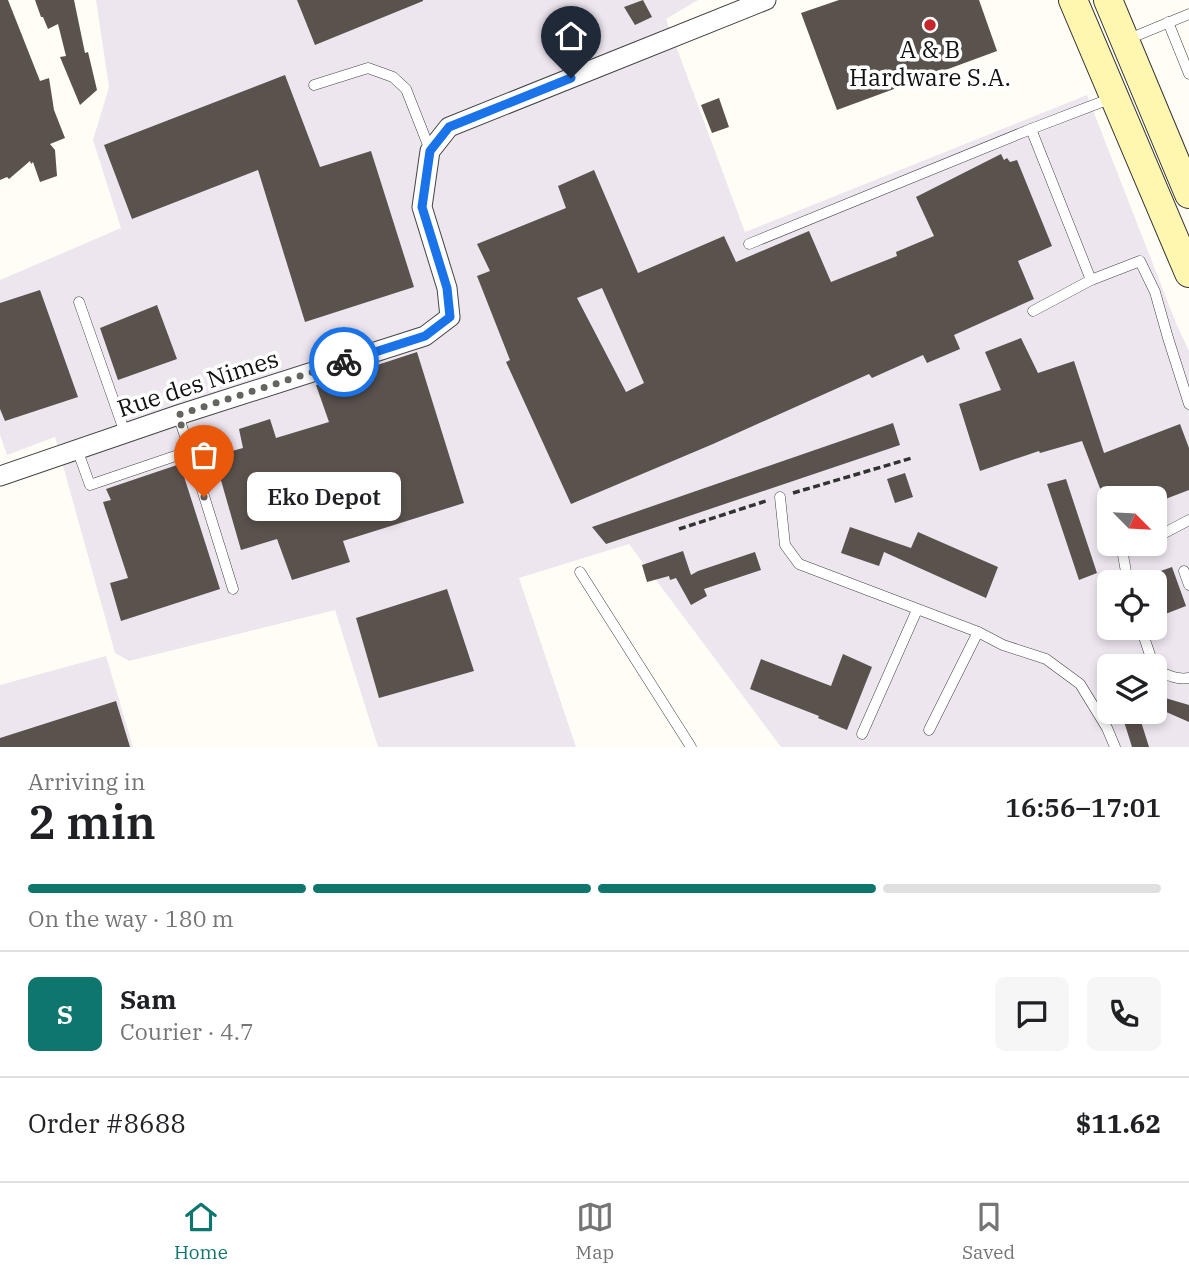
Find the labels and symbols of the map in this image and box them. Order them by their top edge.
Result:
pin [541,6,601,78]
marker: A & B Hardware S.A. [922,17,938,33]
place label: A & B Hardware S.A. [849,33,1011,93]
courier [309,327,379,397]
street label: Rue des Nimes [113,342,282,424]
pin [174,425,234,497]
callout: Eko Depot [246,472,400,522]
north arrow [1097,486,1167,556]

